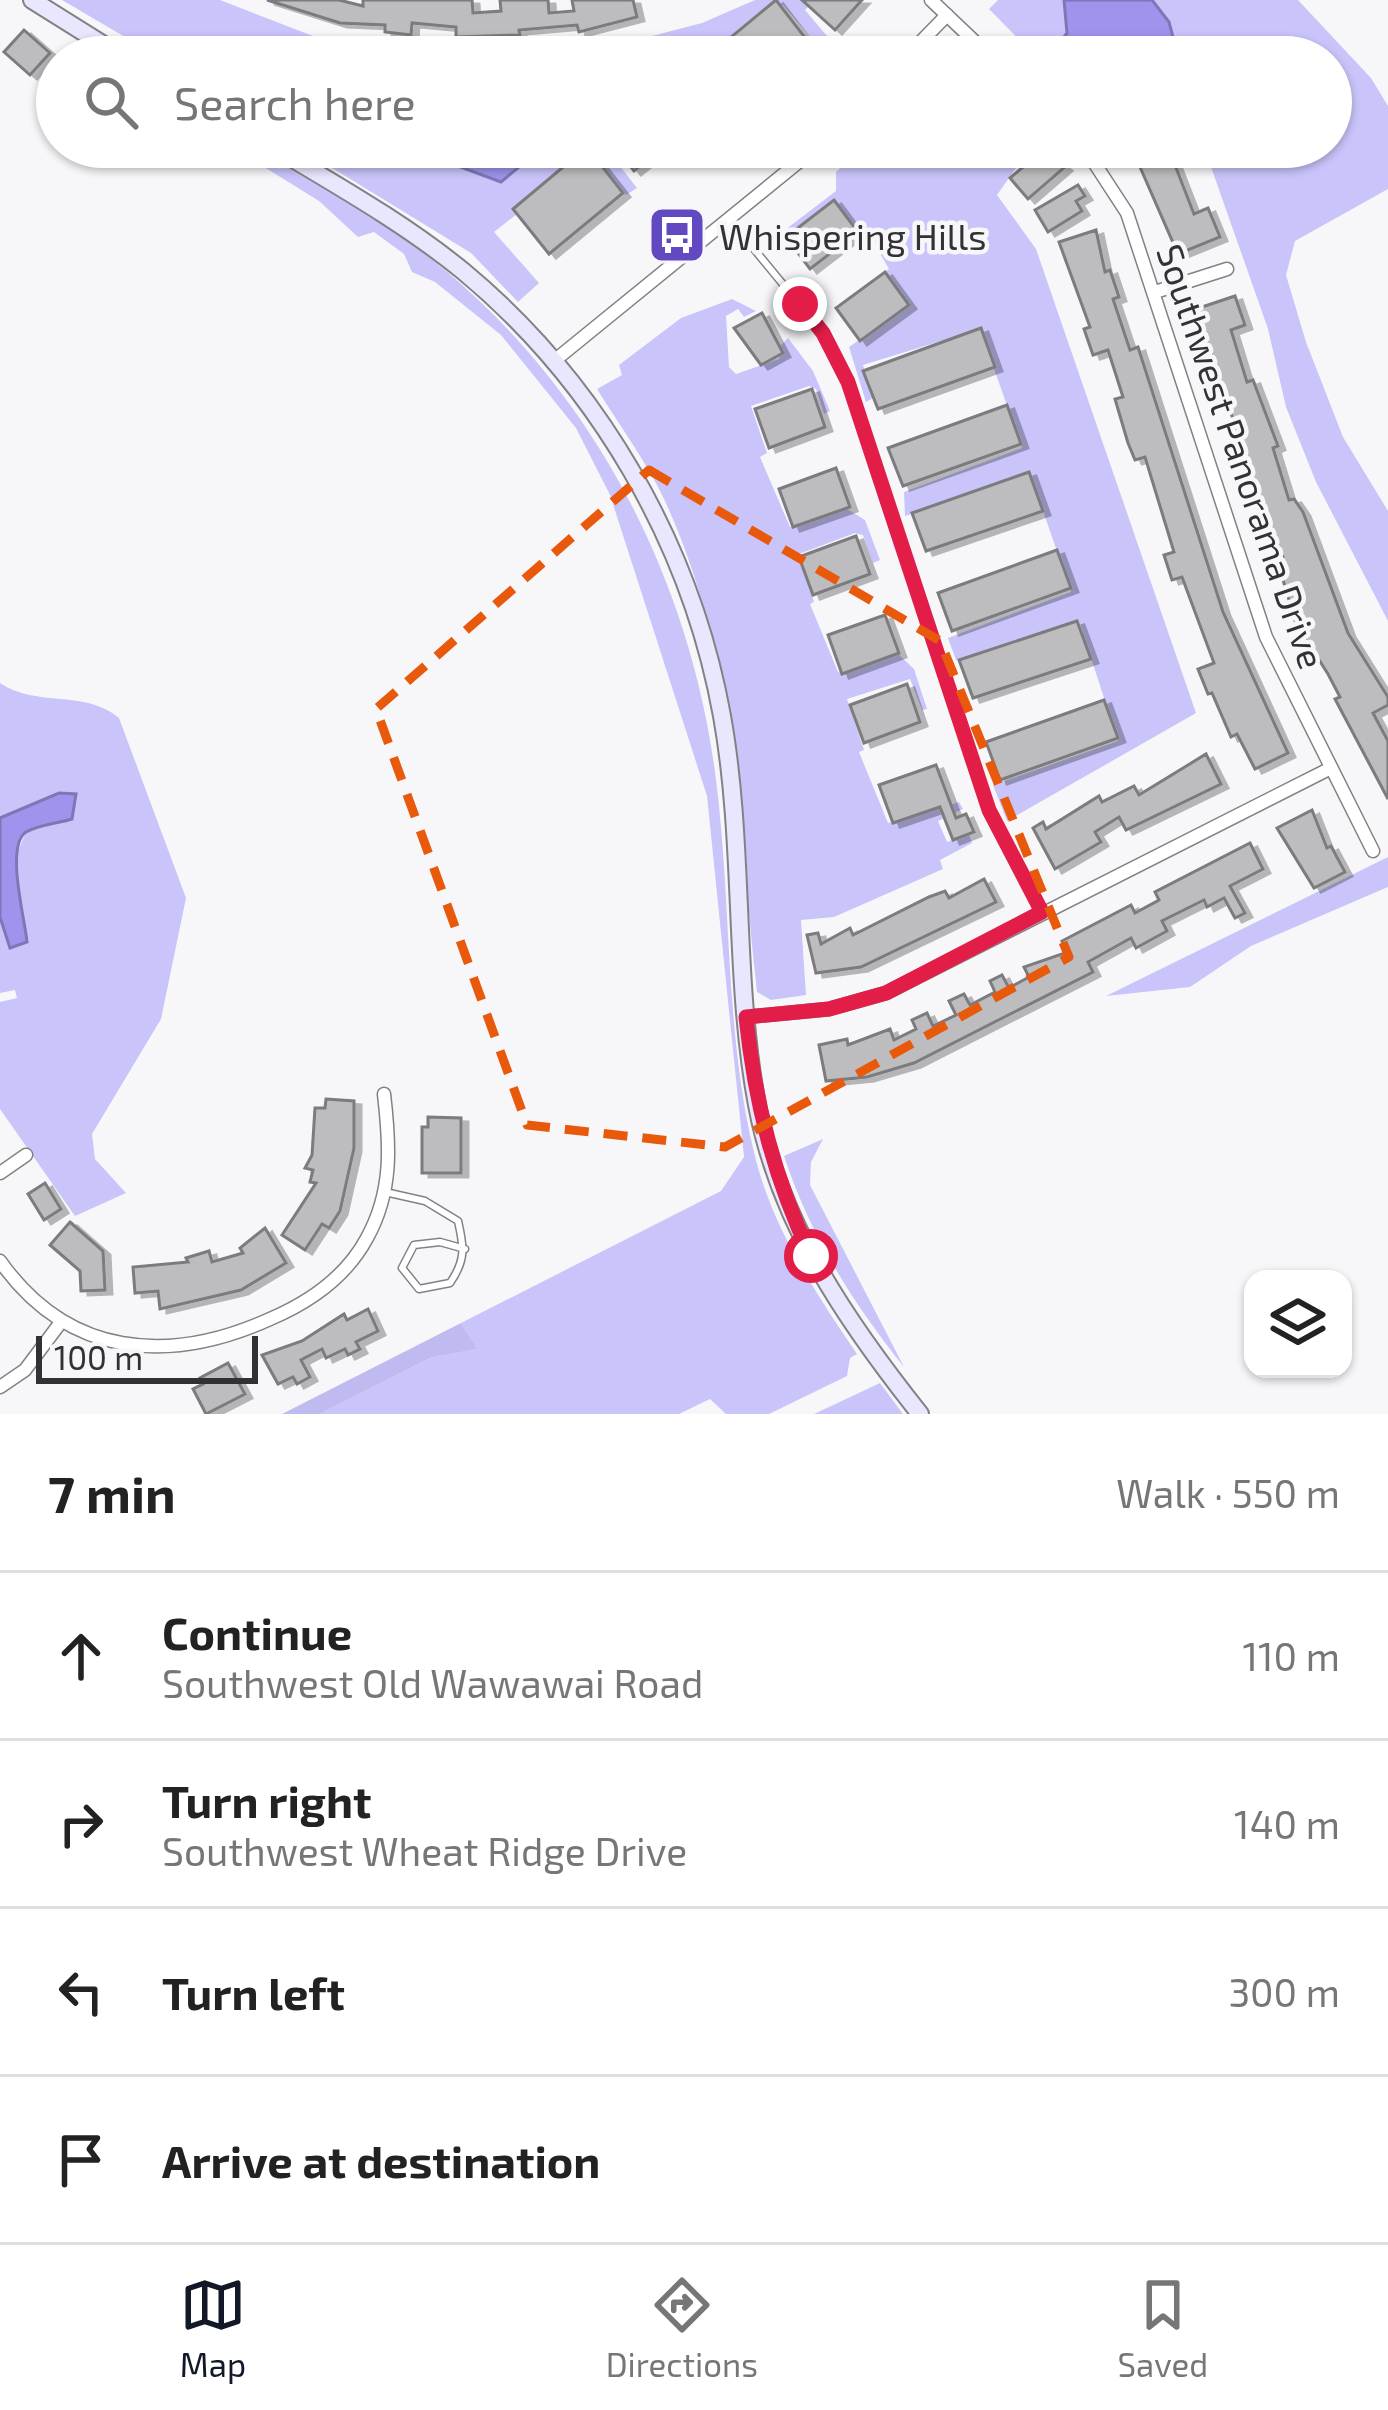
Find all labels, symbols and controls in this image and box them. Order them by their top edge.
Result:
search box [36,36,1352,168]
icon: search [78,69,144,135]
text: Search here [174,75,416,129]
bus stop icon: Whispering Hills [646,204,708,266]
place label: Whispering Hills [719,214,987,257]
street label: Southwest Panorama Drive [1149,238,1335,674]
route end [773,277,827,331]
route start [784,1229,838,1283]
map controls [1244,1270,1352,1378]
button: layers [1244,1270,1352,1378]
scale bar [36,1330,258,1383]
text: 100 m [54,1337,143,1377]
text: 7 min [48,1462,176,1523]
text: Walk · 550 m [1116,1469,1340,1516]
text: Continue [162,1605,352,1659]
icon: ahead [48,1623,114,1689]
text: 110 m [1243,1632,1340,1679]
text: Southwest Old Wawawai Road [162,1659,703,1706]
text: Turn right [162,1773,371,1827]
icon: right [48,1791,114,1857]
text: 140 m [1234,1800,1340,1847]
text: Southwest Wheat Ridge Drive [162,1827,687,1874]
icon: left [48,1959,114,2025]
text: Turn left [162,1965,345,2019]
text: 300 m [1228,1968,1340,2015]
icon: arrive [48,2127,114,2193]
text: Arrive at destination [162,2133,600,2187]
tab: Map [180,2272,246,2384]
tab: Directions [606,2272,758,2384]
tab: Saved [1118,2272,1208,2384]

